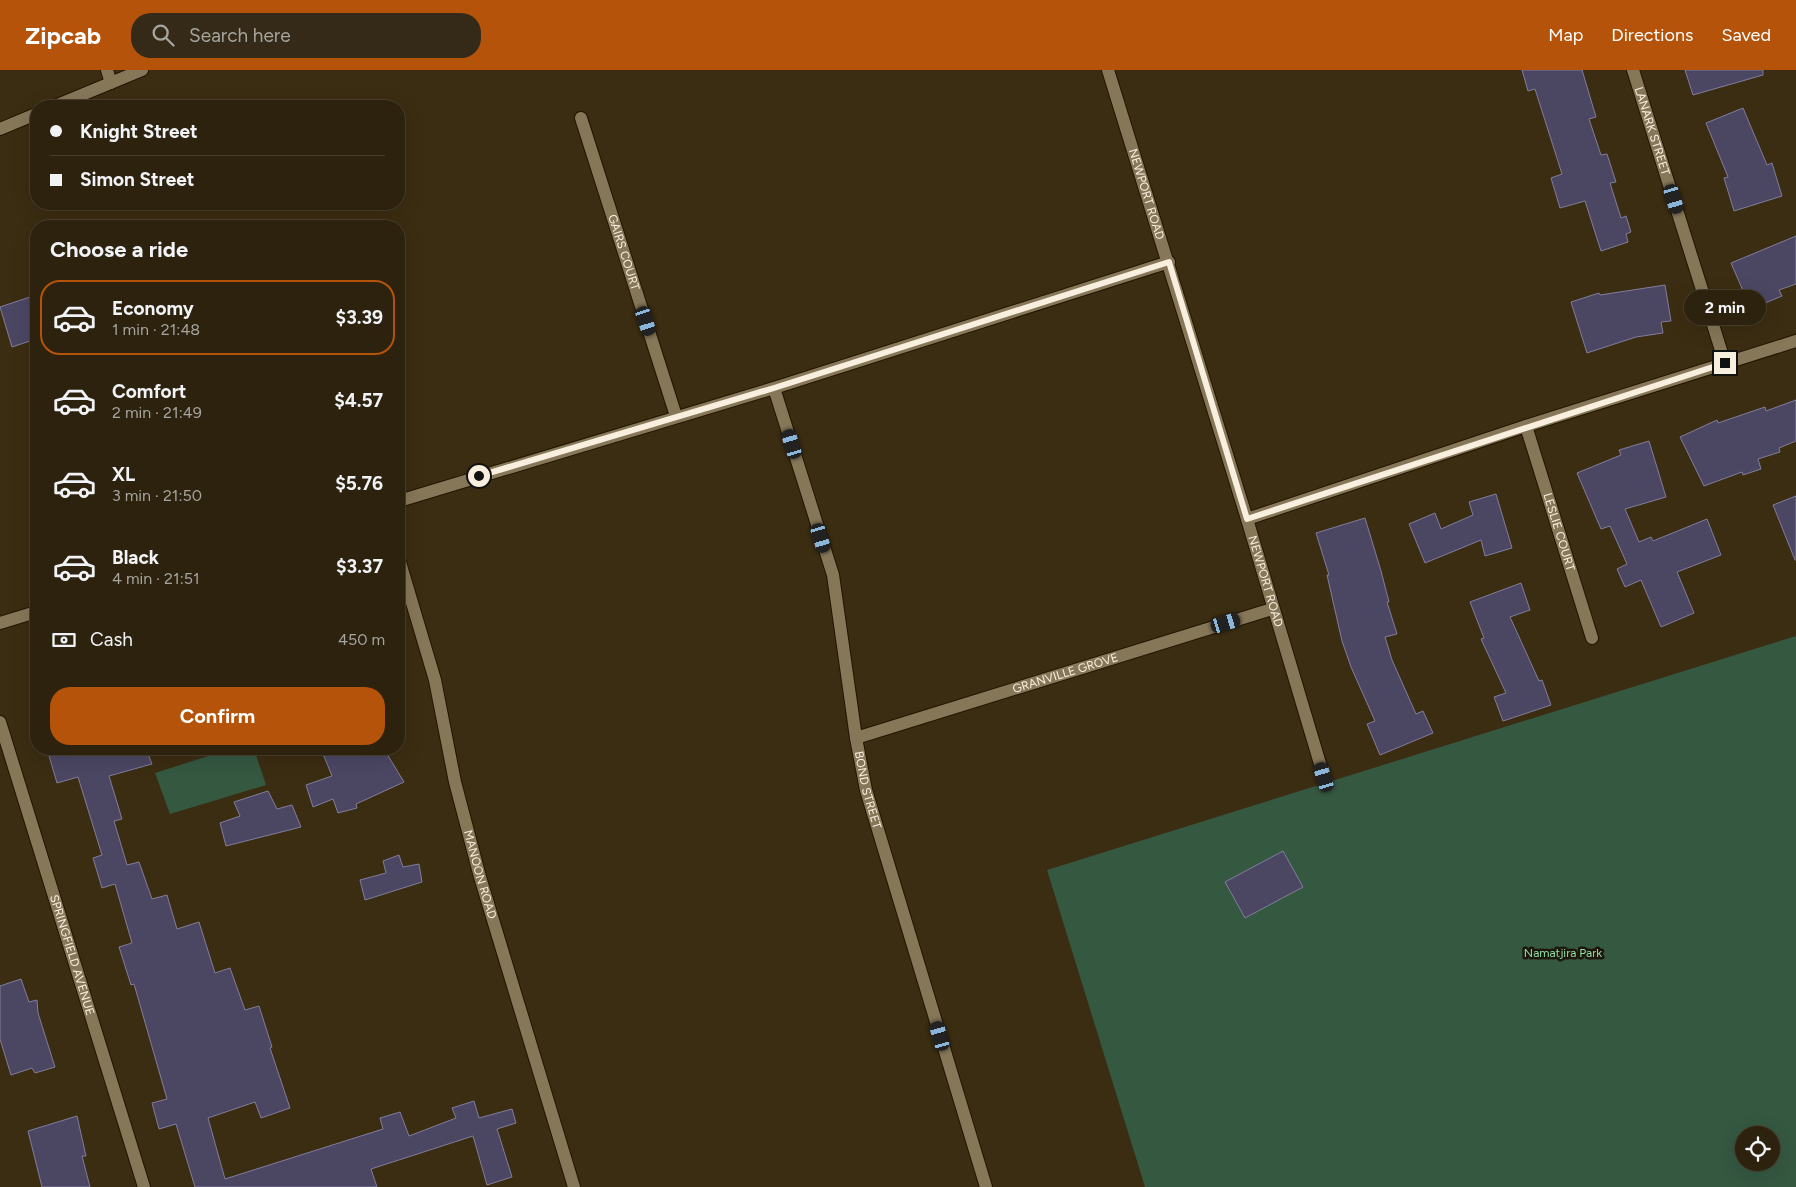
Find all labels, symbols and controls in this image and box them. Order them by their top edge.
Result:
search box [131,13,481,58]
text: Zipcab [25,21,101,50]
icon: search [149,21,177,49]
text: Search here [189,24,291,47]
text: Map [1548,24,1583,46]
text: Directions [1611,24,1693,46]
text: Saved [1721,24,1771,46]
street label: LANARK STREET [1632,85,1673,177]
text: Knight Street [80,120,198,143]
street label: NEWPORT ROAD [1126,147,1167,241]
text: Simon Street [80,168,195,191]
car [1662,182,1685,216]
street label: GAIRS COURT [605,213,643,292]
text: Choose a ride [50,236,188,263]
callout: 2 min [1684,290,1766,326]
icon: car [52,295,97,340]
text: Economy [112,297,194,320]
text: 2 min [1705,298,1745,317]
car [634,304,657,338]
text: $3.39 [336,306,383,329]
text: 1 min · 21:48 [112,320,200,339]
route end [1714,352,1736,374]
icon: car [52,378,97,423]
text: Comfort [112,380,187,403]
text: $4.57 [334,389,383,412]
text: 2 min · 21:49 [112,403,202,422]
car [780,427,803,461]
icon: car [52,461,97,506]
text: XL [112,463,135,486]
route start [468,465,490,487]
text: $5.76 [335,472,383,495]
text: 3 min · 21:50 [112,486,202,505]
street label: LESLIE COURT [1540,491,1578,573]
car [809,521,832,555]
street label: NEWPORT ROAD [1245,534,1286,629]
icon: car [52,544,97,589]
text: Black [112,546,159,569]
text: $3.37 [336,555,383,578]
text: 4 min · 21:51 [112,569,200,588]
car [1209,611,1242,635]
icon: cash [50,626,78,654]
text: Cash [90,628,133,651]
text: 450 m [338,630,385,649]
street label: GRANVILLE GROVE [1011,650,1120,696]
button: Confirm [50,687,385,745]
street label: BOND STREET [852,750,884,831]
car [1312,760,1335,794]
street label: MANOON ROAD [461,829,499,921]
street label: SPRINGFIELD AVENUE [47,893,97,1017]
park label: Namatjira Park [1524,946,1602,960]
car [928,1020,951,1052]
map controls [1735,1126,1780,1171]
button: locate [1735,1126,1780,1171]

